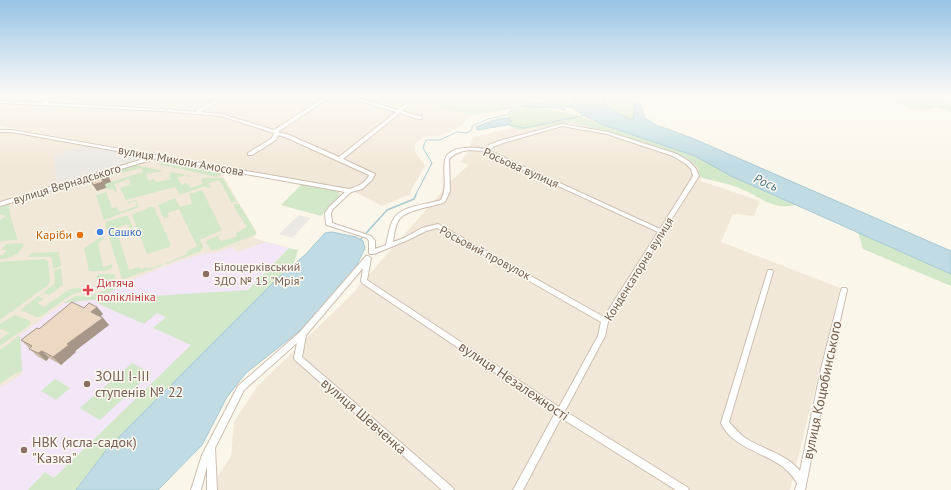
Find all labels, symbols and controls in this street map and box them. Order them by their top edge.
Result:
street label: вулиця Миколи Амосова [117,142,245,179]
street label: Росьова вулиця [481,144,561,191]
street label: вулиця Вернадського [11,160,122,207]
water label: Рось [751,170,781,195]
street label: Конденсаторна вулиця [601,214,677,323]
street label: Росьовий провулок [437,222,534,283]
place label: Сашко [108,224,142,239]
place label: Каріби [36,227,72,242]
marker: Сашко [95,227,105,237]
marker: Каріби [75,230,85,240]
place label: Білоцерківський ЗДО № 15 "Мрія" [214,259,304,288]
marker: Білоцерківський ЗДО № 15 "Мрія" [201,269,211,279]
place label: Дитяча поліклініка [97,275,156,304]
marker: Дитяча поліклініка [82,284,94,296]
street label: вулиця Коцюбинського [799,319,845,461]
street label: вулиця Незалежності [455,337,573,425]
place label: ЗОШ І-ІІІ ступенів № 22 [95,367,183,401]
street label: вулиця Шевченка [317,374,411,458]
marker: ЗОШ І-ІІІ ступенів № 22 [82,379,92,389]
place label: НВК (ясла-садок) "Казка" [32,433,137,467]
marker: НВК (ясла-садок) "Казка" [19,445,29,455]

